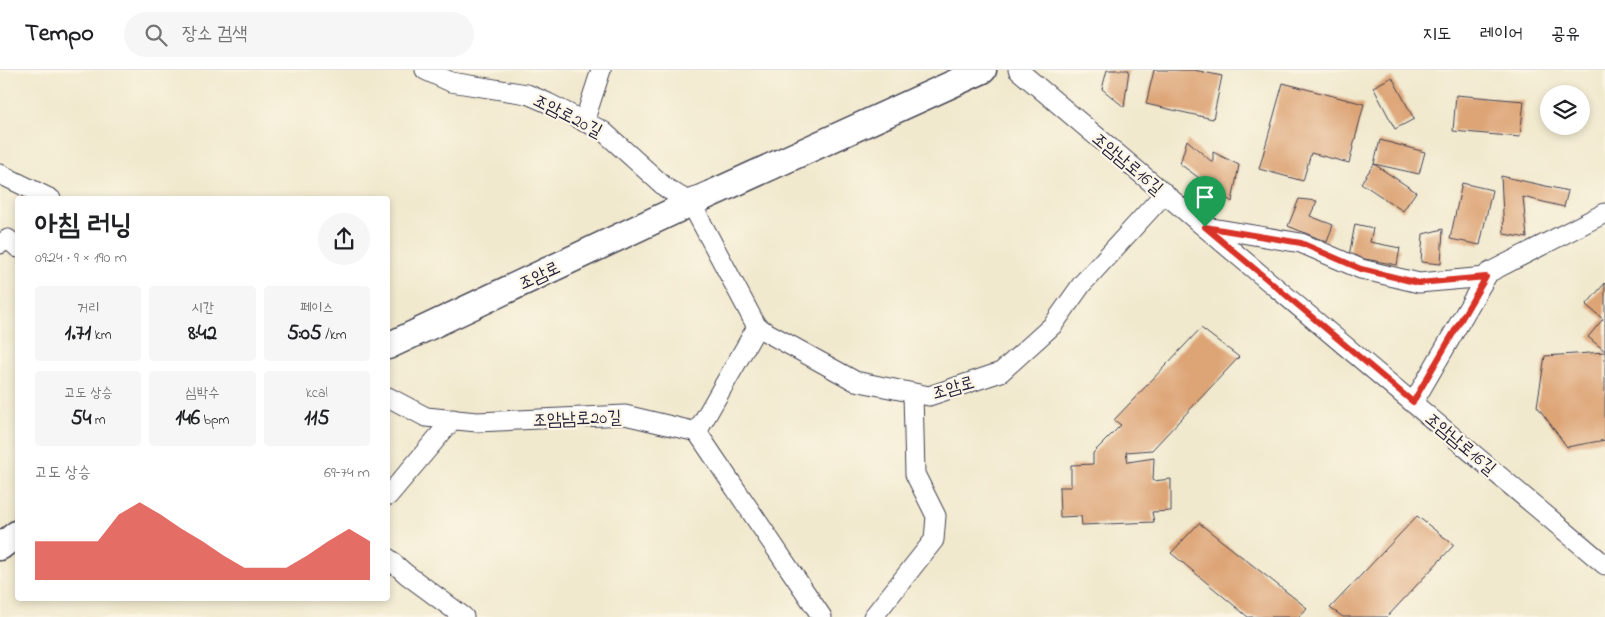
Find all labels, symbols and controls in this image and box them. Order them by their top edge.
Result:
search box [124,12,474,57]
text: Tempo [25,17,94,52]
icon: search [142,21,170,49]
text: 장소 검색 [182,21,248,48]
text: 지도 [1423,22,1452,48]
text: 레이어 [1480,22,1523,48]
text: 공유 [1551,22,1580,48]
map controls [1540,85,1590,135]
button: layers [1540,85,1590,135]
street label: 조암로20길 [528,88,607,146]
street label: 조암남로16길 [1085,127,1168,202]
pin [1184,176,1226,227]
icon: arrive [1191,183,1219,211]
text: 아침 러닝 [35,206,132,247]
button: share [318,213,370,265]
text: 09:24 · 9 × 190 m [35,246,127,270]
street label: 조암로 [515,256,565,298]
text: 거리 [77,298,99,319]
text: 시간 [191,298,214,319]
text: 페이스 [300,298,334,319]
text: 1.71 [65,319,91,349]
text: 8:42 [188,319,217,349]
text: 5:05 [287,319,322,349]
text: km [91,325,112,346]
text: /km [322,325,347,346]
street label: 조암로 [929,370,978,407]
text: 고도 상승 [64,383,112,404]
text: 심박수 [186,383,219,404]
text: kcal [306,383,328,404]
text: 54 [71,404,91,434]
text: 146 [176,404,200,434]
text: 115 [304,404,330,434]
street label: 조암남로20길 [532,405,623,435]
street label: 조암남로16길 [1418,407,1501,482]
text: m [91,410,106,431]
text: bpm [200,410,229,431]
text: 고도 상승 [35,461,91,485]
text: 69–74 m [324,461,370,485]

